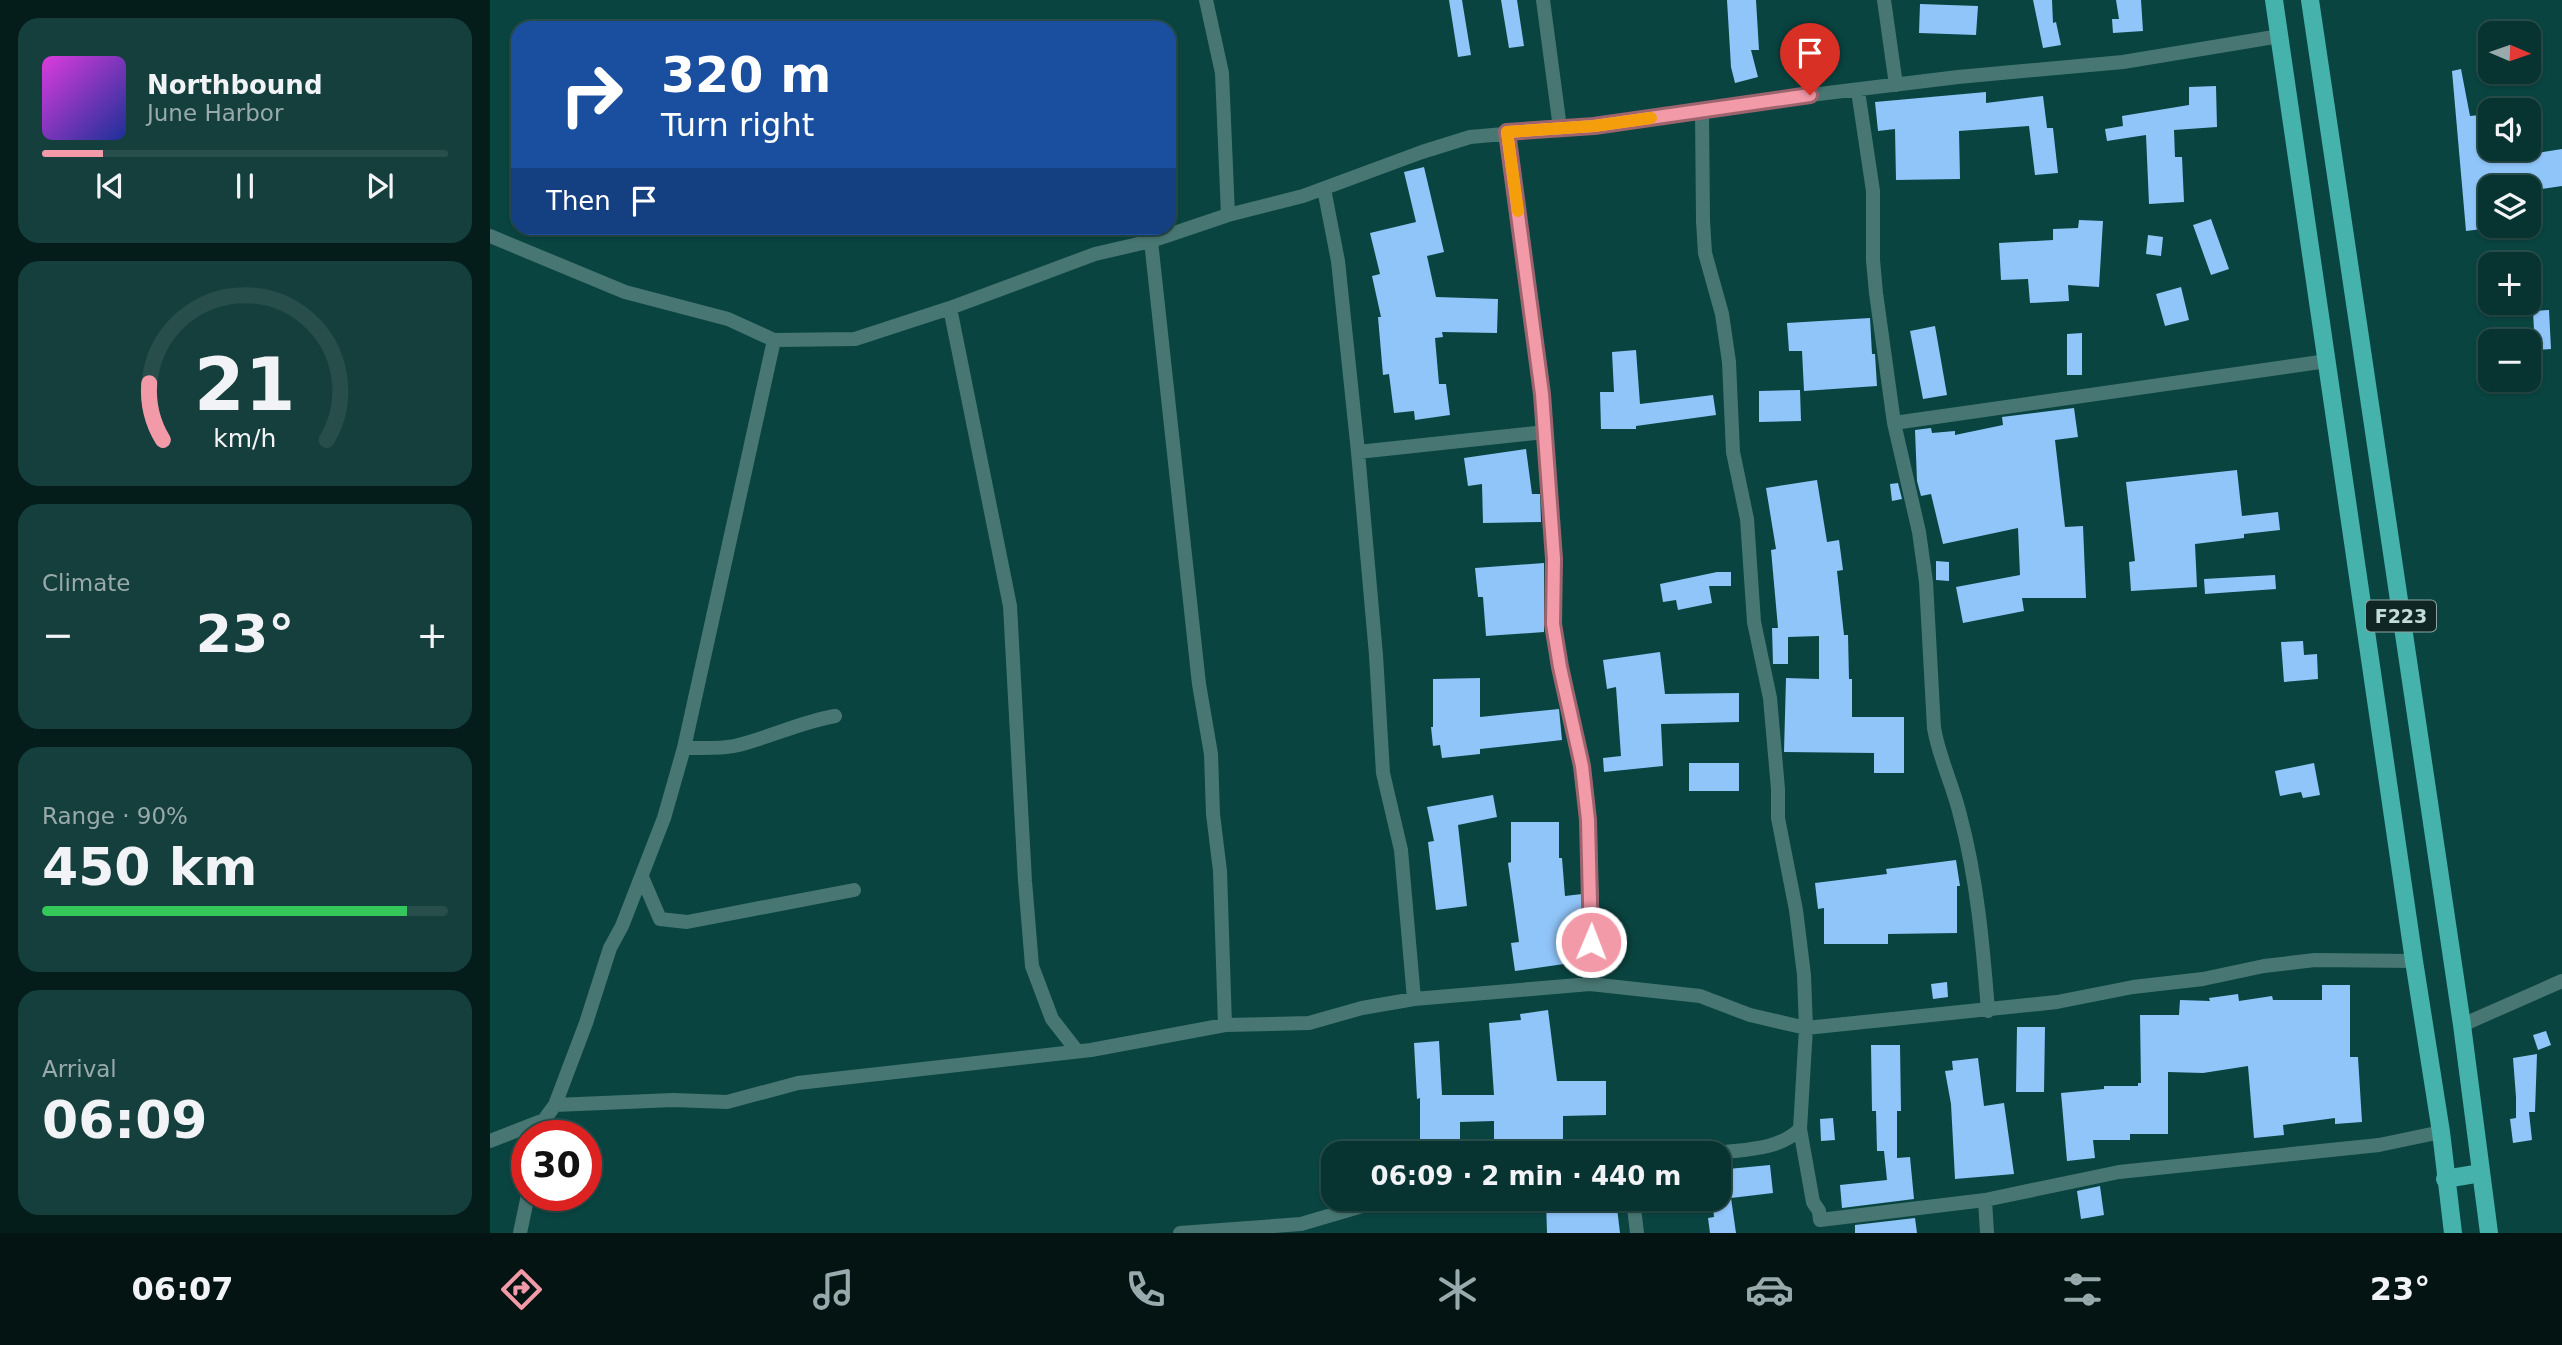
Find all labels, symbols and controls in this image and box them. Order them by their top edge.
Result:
north arrow [2478,21,2541,84]
map controls [2478,21,2541,392]
pin [1780,23,1840,95]
icon: arrive [1791,34,1829,72]
text: 320 m [661,47,831,104]
icon: right [546,49,637,140]
text: Northbound [147,70,323,100]
button: sound [2478,98,2541,161]
text: June Harbor [147,100,283,126]
text: Turn right [661,106,814,144]
icon: previous [91,167,129,205]
icon: pause [226,167,264,205]
icon: next [361,167,399,205]
button: layers [2478,175,2541,238]
icon: arrive [625,182,663,220]
text: Then [546,186,611,216]
button: + [2478,252,2541,315]
button: − [2478,329,2541,392]
text: 21 [194,342,296,427]
text: km/h [213,423,277,452]
text: Climate [42,570,131,596]
road number: F223 [2366,600,2436,632]
text: 23° [196,604,294,664]
text: − [42,613,74,657]
text: + [416,613,448,657]
text: Range · 90% [42,803,188,829]
text: 450 km [42,837,257,897]
position arrow [1554,905,1628,979]
text: Arrival [42,1056,117,1082]
text: 06:09 [42,1090,208,1150]
speed limit sign: 30 [511,1120,602,1211]
text: 06:09 · 2 min · 440 m [1371,1161,1681,1191]
icon: directions [497,1265,546,1314]
icon: music [809,1265,858,1314]
icon: phone [1121,1265,1170,1314]
icon: climate [1433,1265,1482,1314]
icon: car [1745,1265,1794,1314]
icon: filters [2058,1265,2107,1314]
text: 06:07 [132,1270,233,1308]
text: 23° [2370,1270,2430,1308]

